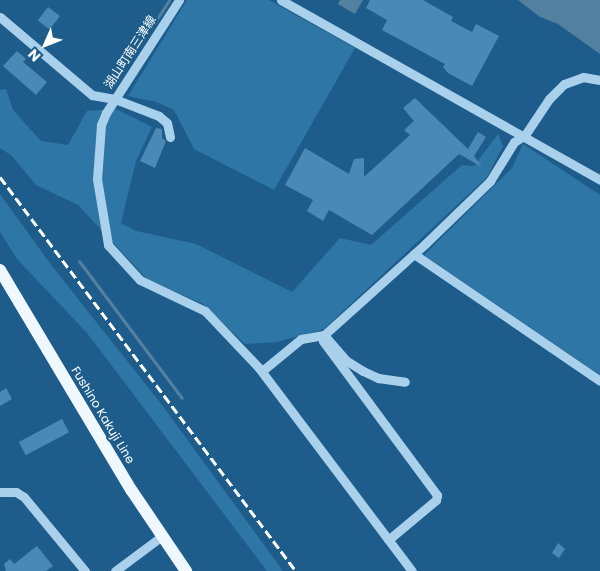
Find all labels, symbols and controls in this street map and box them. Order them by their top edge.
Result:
street label: 湖山町南三津線 [101,13,159,91]
north arrow [20,20,70,70]
text: N [23,45,45,66]
street label: Fushino Kakuji Line [68,364,138,466]

